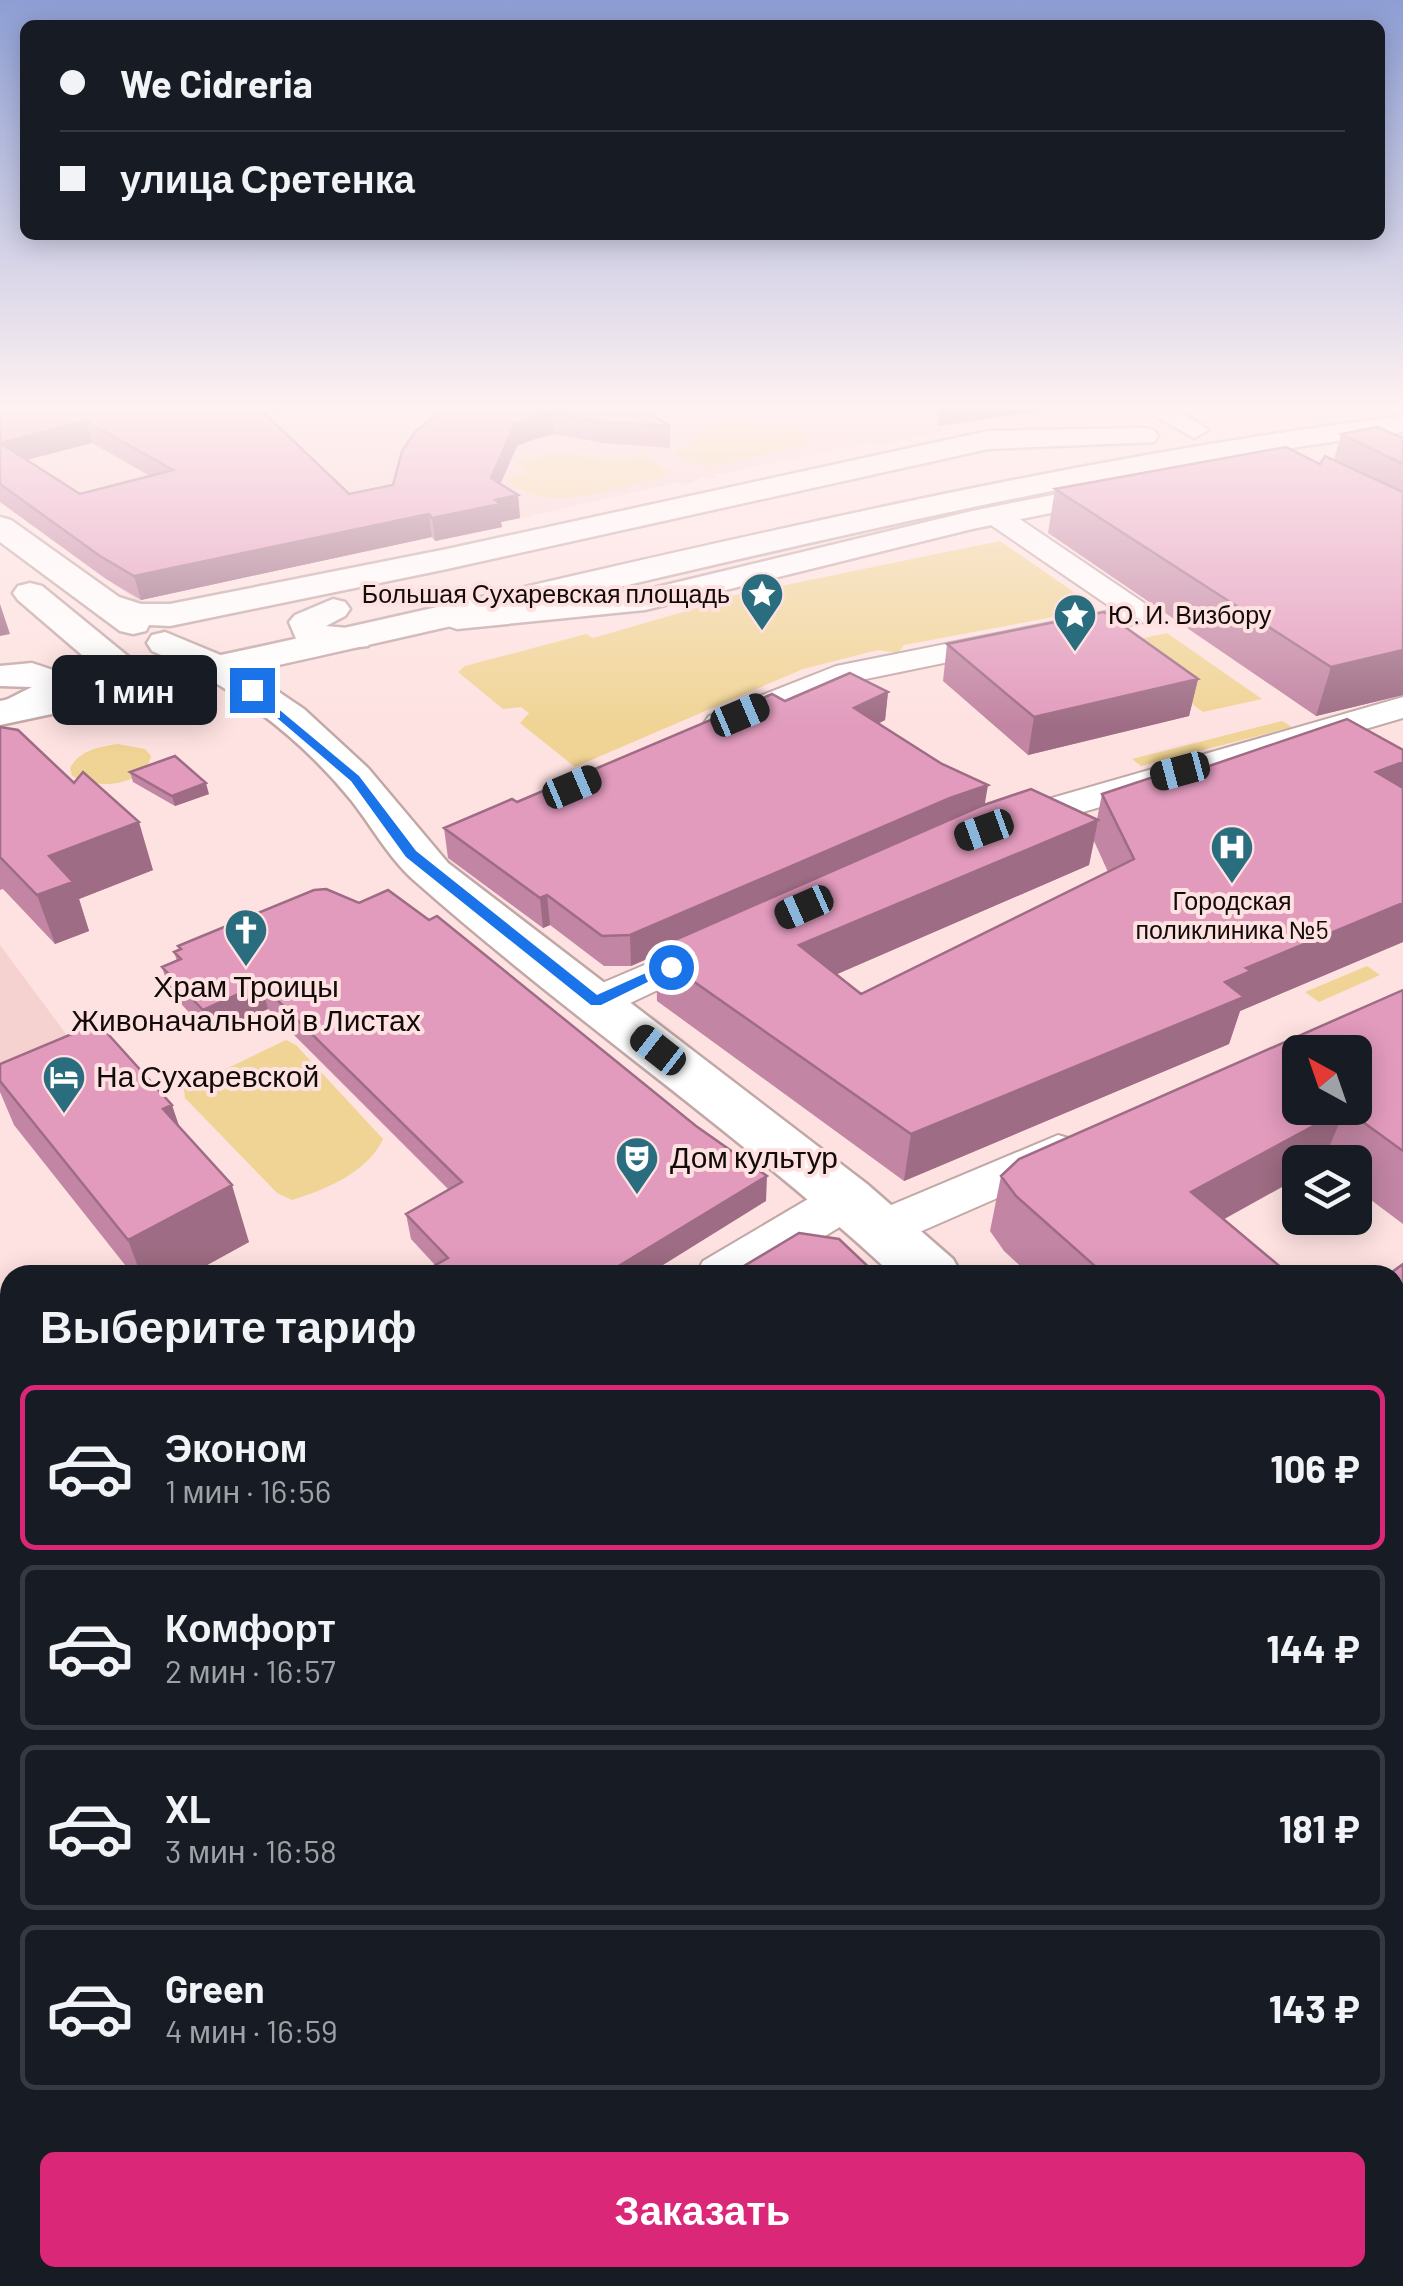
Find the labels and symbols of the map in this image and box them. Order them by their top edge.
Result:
place icon: Большая Сухаревская площадь [739,571,785,632]
place label: Большая Сухаревская площадь [362,578,730,608]
place icon: Ю. И. Визбору [1052,592,1098,653]
place label: Ю. И. Визбору [1108,599,1272,629]
callout: 1 мин [52,655,217,725]
route end [230,668,275,713]
car [707,689,773,741]
car [1147,749,1213,793]
car [539,761,605,813]
car [951,806,1017,854]
hospital icon: Городская поликлиника №5 [1209,824,1255,885]
car [770,881,838,933]
place label: Городская поликлиника №5 [1135,885,1329,944]
church icon: Храм Троицы Живоначальной в Листах [223,907,269,968]
route start [649,945,694,990]
place label: Храм Троицы Живоначальной в Листах [71,967,421,1037]
car [625,1020,691,1080]
north arrow [1282,1035,1372,1125]
hotel icon: На Сухаревской [41,1054,87,1115]
place label: На Сухаревской [96,1057,319,1093]
theatre icon: Дом культур [614,1135,660,1196]
place label: Дом культур [670,1138,838,1174]

